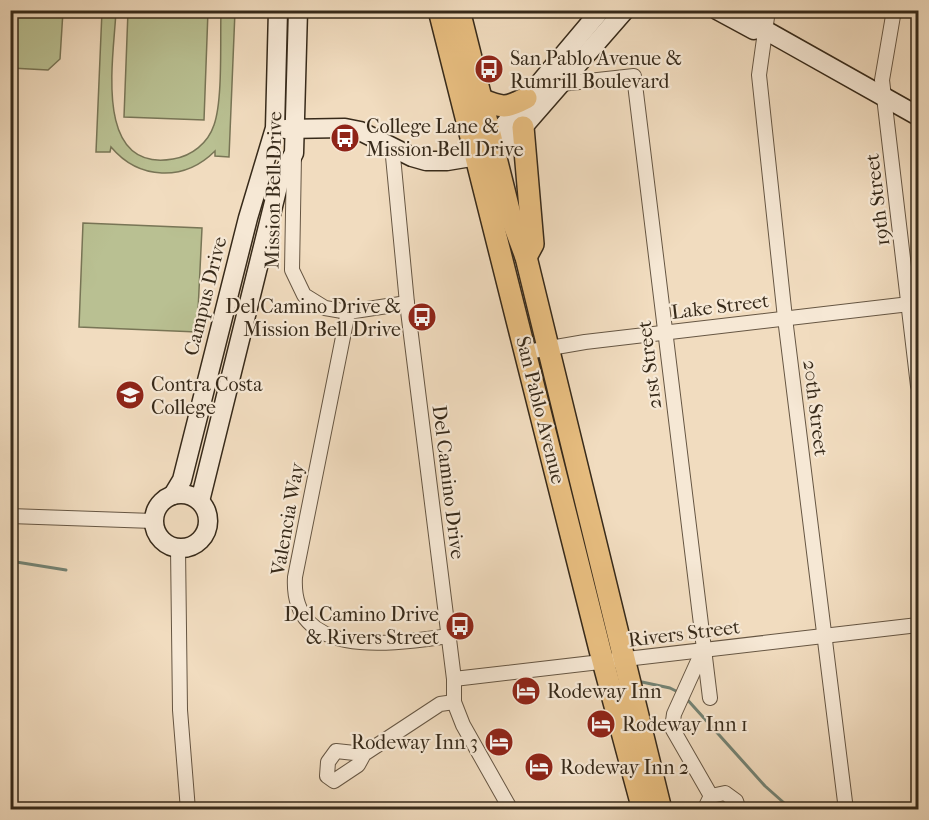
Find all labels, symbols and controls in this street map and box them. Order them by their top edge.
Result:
place label: San Pablo Avenue & Rumrill Boulevard [510,47,682,93]
bus stop icon: San Pablo Avenue & Rumrill Boulevard [473,53,505,85]
street label: Mission Bell Drive [261,111,286,269]
place label: College Lane & Mission Bell Drive [366,115,524,161]
bus stop icon: College Lane & Mission Bell Drive [329,122,361,154]
street label: 19th Street [860,152,895,248]
street label: Campus Drive [180,234,231,358]
street label: Lake Street [670,289,770,324]
place label: Del Camino Drive & Mission Bell Drive [225,295,401,341]
bus stop icon: Del Camino Drive & Mission Bell Drive [406,301,438,333]
street label: 21st Street [633,319,666,411]
street label: San Pablo Avenue [511,334,570,486]
street label: 20th Street [798,359,833,457]
place label: Contra Costa College [151,373,263,419]
school or university icon: Contra Costa College [114,379,146,411]
street label: Del Camino Drive [428,404,469,560]
street label: Valencia Way [266,460,309,578]
place label: Del Camino Drive & Rivers Street [284,603,439,649]
bus stop icon: Del Camino Drive & Rivers Street [444,610,476,642]
street label: Rivers Street [627,615,741,652]
hotel icon: Rodeway Inn [510,675,542,707]
place label: Rodeway Inn [547,680,662,703]
hotel icon: Rodeway Inn 1 [585,708,617,740]
place label: Rodeway Inn 1 [622,713,748,736]
hotel icon: Rodeway Inn 3 [483,726,515,758]
place label: Rodeway Inn 3 [351,731,478,754]
hotel icon: Rodeway Inn 2 [523,751,555,783]
place label: Rodeway Inn 2 [560,756,689,779]

